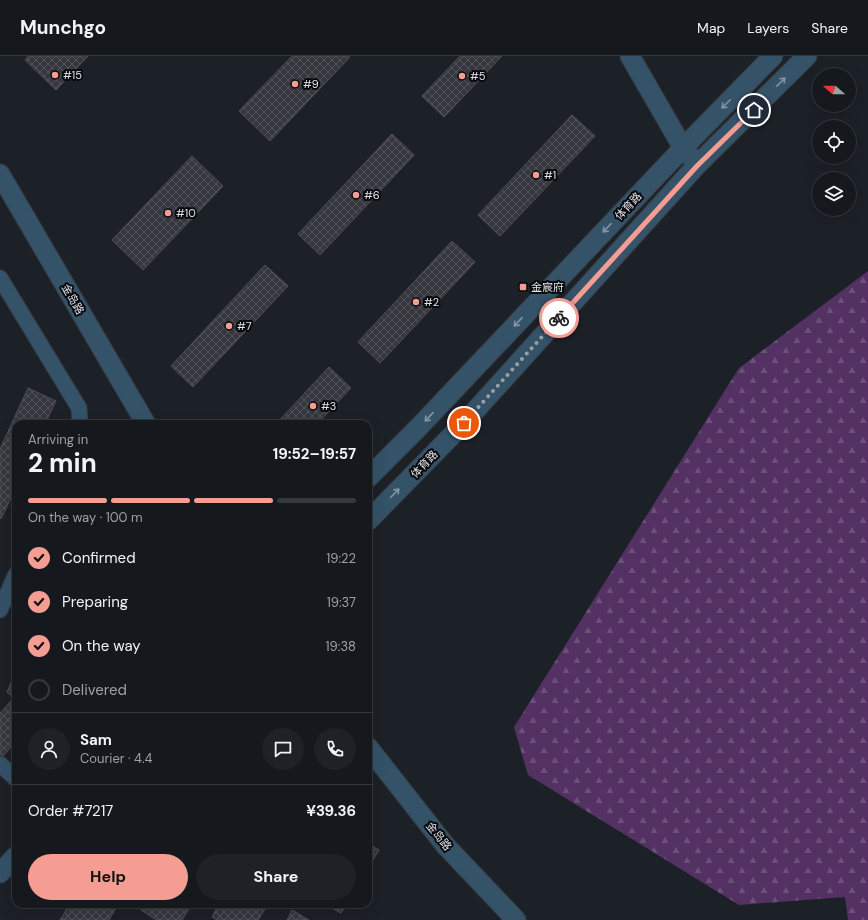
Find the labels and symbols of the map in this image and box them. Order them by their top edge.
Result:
place label: #15 [63,68,82,82]
north arrow [812,68,856,112]
place label: #5 [470,69,486,83]
marker: #15 [50,70,60,80]
marker: #5 [457,71,467,81]
place label: #9 [303,77,319,91]
one-way arrow [776,77,786,87]
marker: #9 [290,79,300,89]
pin [737,93,771,127]
one-way arrow [721,99,731,109]
place label: #1 [544,168,556,182]
marker: #1 [531,170,541,180]
place label: #6 [364,188,380,202]
street label: 体育路 [612,189,644,223]
marker: #6 [351,190,361,200]
place label: #10 [176,206,196,220]
marker: #10 [163,208,173,218]
one-way arrow [602,223,612,233]
place label: 金宸府 [531,280,564,294]
street label: 金岛路 [59,281,87,317]
marker: 金宸府 [518,282,528,292]
place label: #2 [424,295,439,309]
marker: #2 [411,297,421,307]
courier [539,298,579,338]
one-way arrow [513,317,523,327]
place label: #7 [237,319,252,333]
marker: #7 [224,321,234,331]
place label: #3 [321,399,336,413]
marker: #3 [308,401,318,411]
pin [447,406,481,440]
one-way arrow [424,412,434,422]
street label: 体育路 [408,447,440,481]
one-way arrow [390,488,400,498]
street label: 金岛路 [423,819,455,853]

